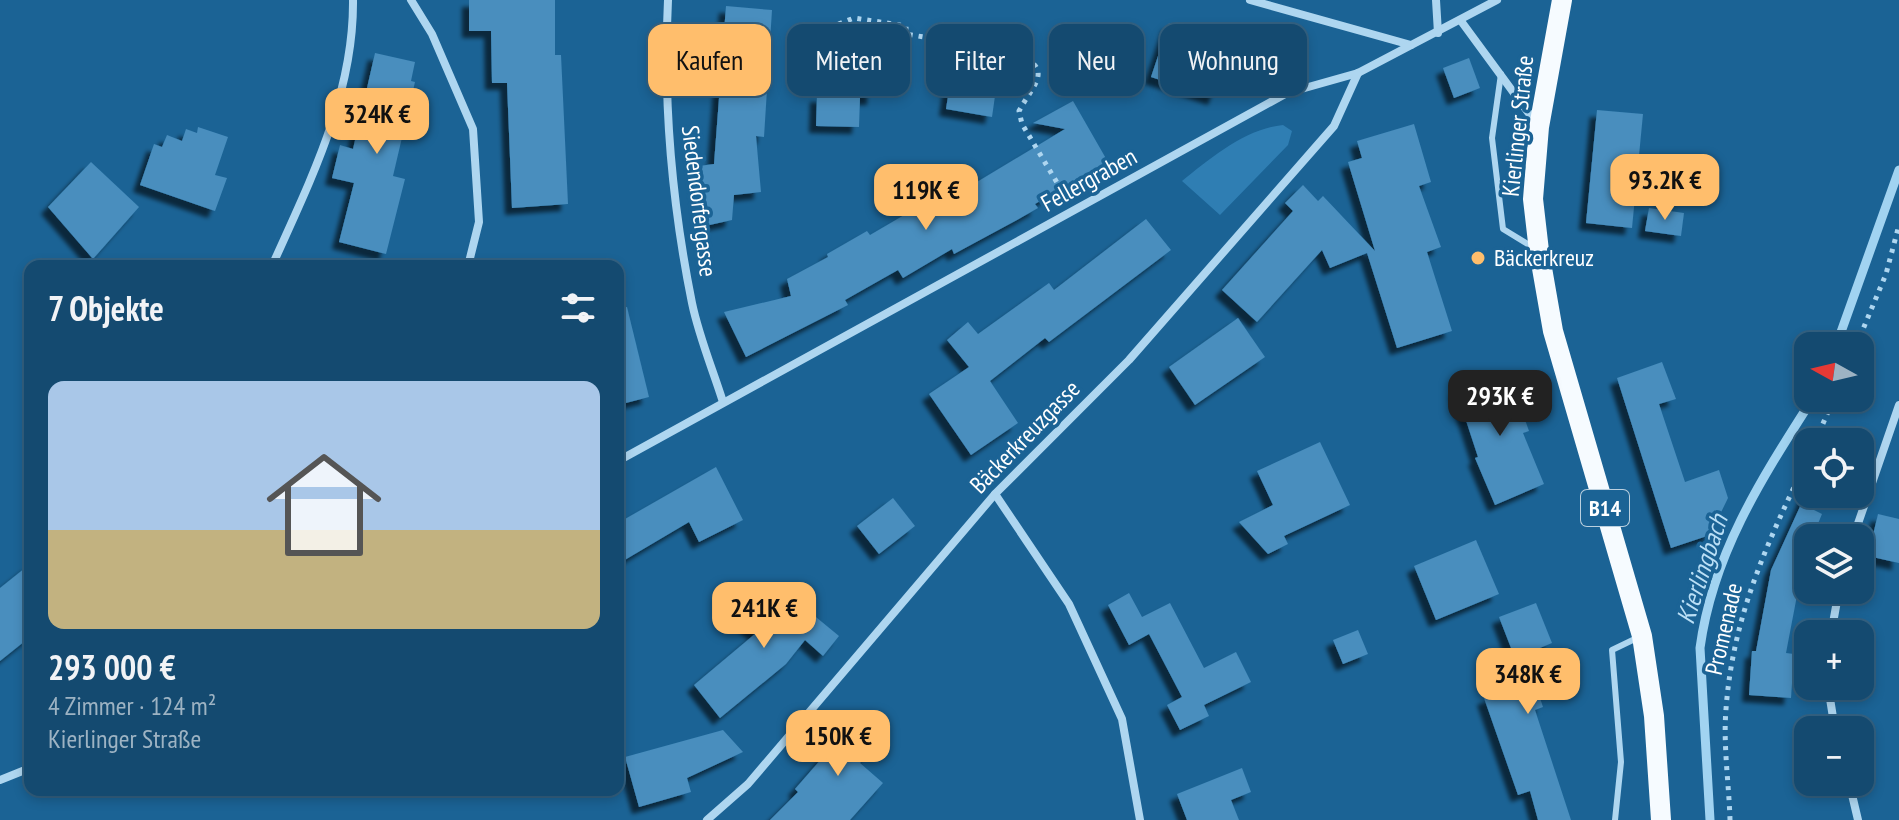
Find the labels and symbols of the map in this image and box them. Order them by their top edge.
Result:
street label: Kierlinger Straße [1495,54,1540,198]
pin: 324K € [312,88,442,156]
street label: Siedendorfergasse [675,124,724,278]
street label: Fellergraben [1035,141,1142,219]
pin: 93.2K € [1591,154,1739,222]
pin: 119K € [861,164,991,232]
place label: Bäckerkreuz [1494,242,1594,273]
marker: Bäckerkreuz [1469,249,1487,267]
north arrow [1794,332,1874,412]
pin: 293K € [1435,370,1565,438]
street label: Bäckerkreuzgasse [963,373,1086,500]
road number: B14 [1581,490,1629,526]
water label: Kierlingbach [1668,509,1735,628]
street label: Promenade [1698,580,1749,678]
pin: 241K € [699,582,829,650]
pin: 348K € [1463,648,1593,716]
pin: 150K € [773,710,903,778]

